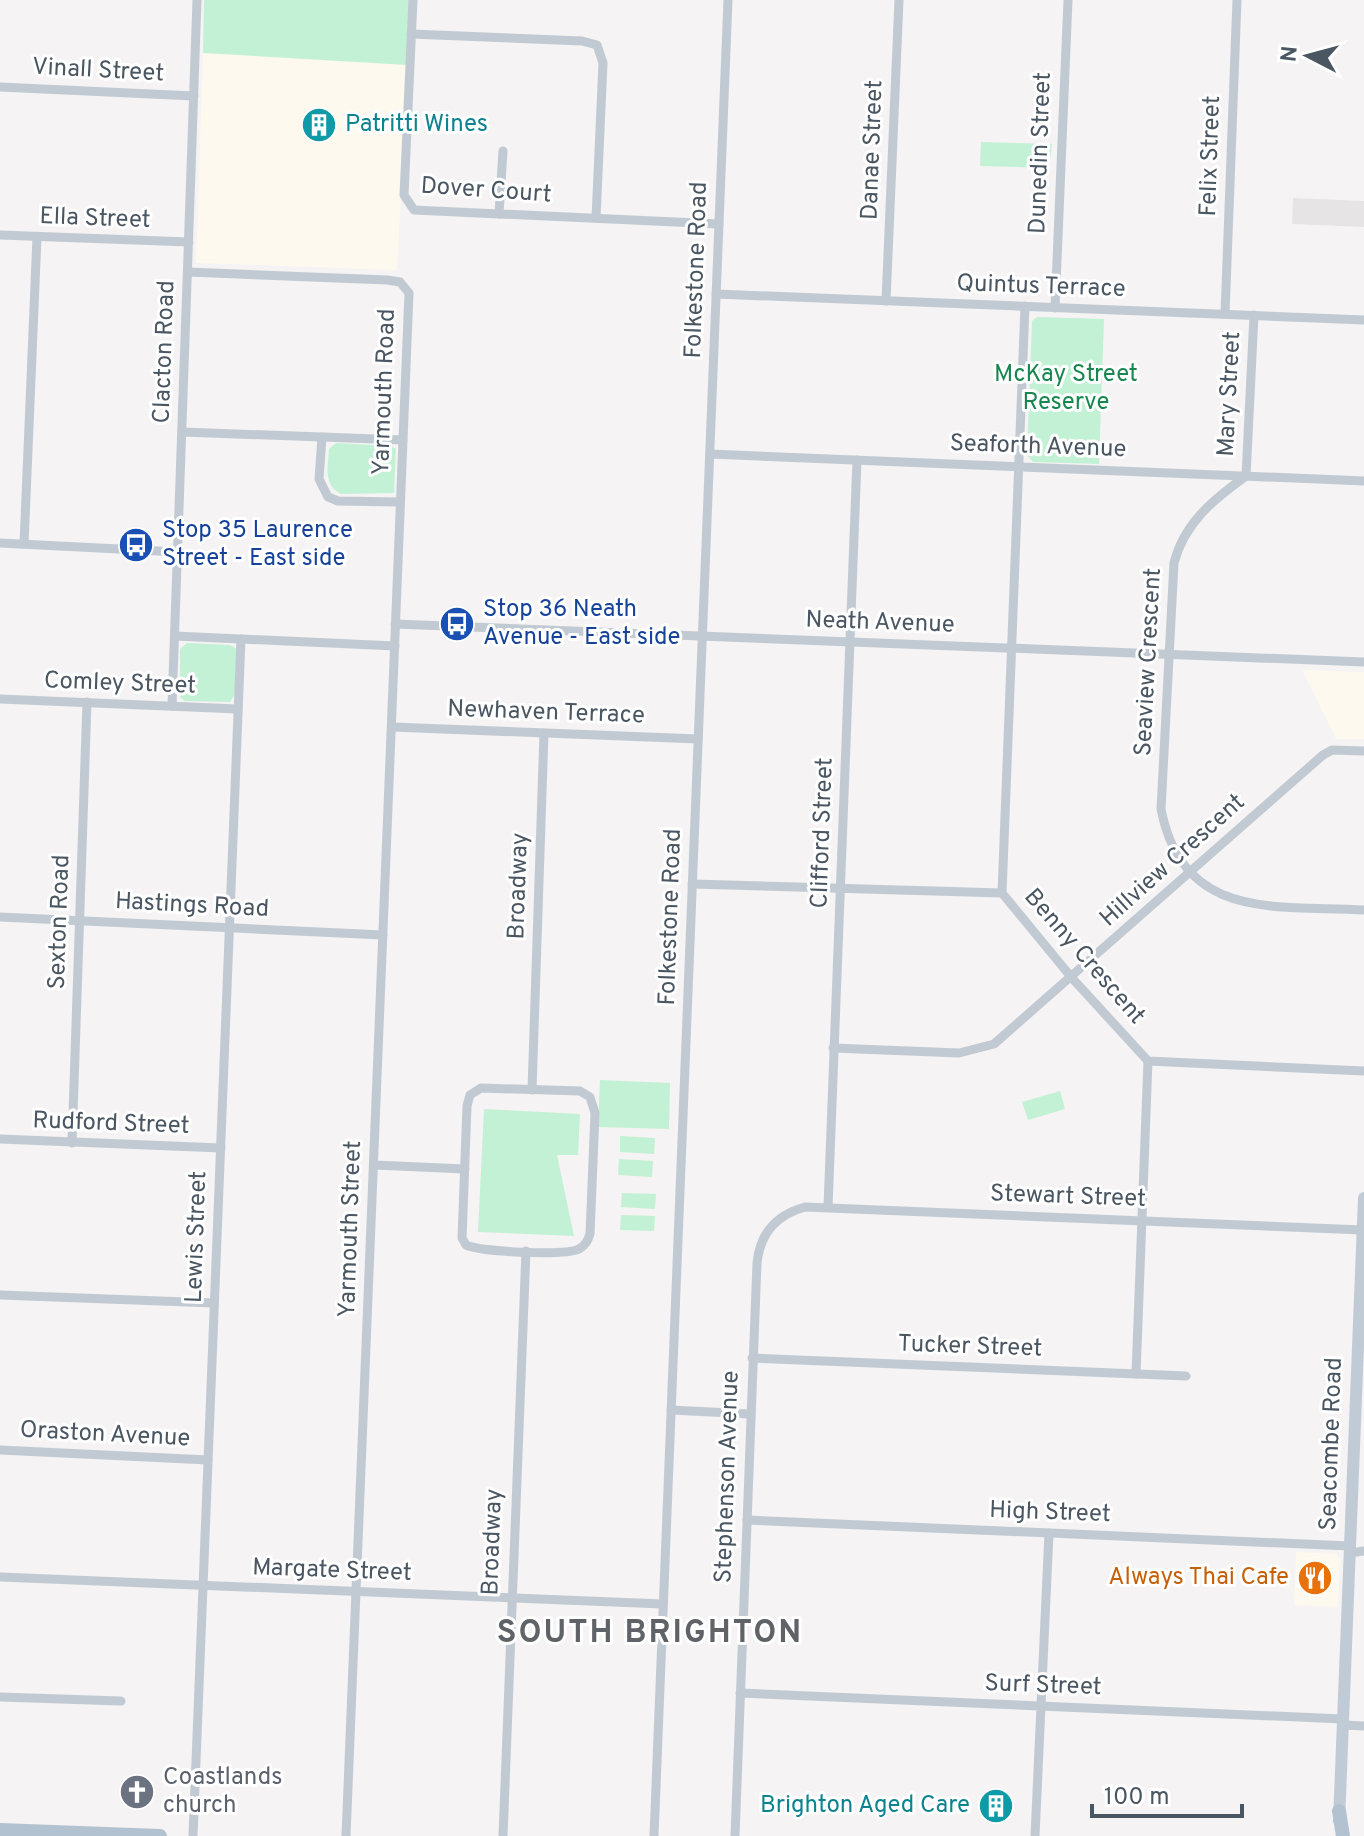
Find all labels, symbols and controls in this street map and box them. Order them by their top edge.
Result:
north arrow [1268,16,1348,96]
text: N [1276,45,1305,63]
street label: Vinall Street [31,53,165,89]
street label: Dunedin Street [1023,71,1059,235]
street label: Danae Street [856,79,890,221]
street label: Felix Street [1194,95,1228,217]
building icon: Patritti Wines [300,106,338,144]
place label: Patritti Wines [345,110,488,140]
street label: Dover Court [420,171,552,211]
street label: Folkestone Road [679,181,715,359]
street label: Ella Street [39,202,151,236]
street label: Quintus Terrace [956,269,1126,305]
street label: Clacton Road [148,280,182,424]
street label: Yarmouth Road [367,308,403,476]
street label: Mary Street [1212,331,1248,457]
park label: McKay Street Reserve [994,360,1138,418]
street label: Seaforth Avenue [949,429,1127,465]
place label: Stop 35 Laurence Street - East side [162,516,353,574]
bus stop icon: Stop 35 Laurence Street - East side [117,526,155,564]
street label: Seaview Crescent [1129,567,1169,757]
place label: Stop 36 Neath Avenue - East side [483,595,680,653]
bus stop icon: Stop 36 Neath Avenue - East side [438,605,476,643]
street label: Neath Avenue [805,605,955,641]
street label: Comley Street [43,666,197,702]
street label: Newhaven Terrace [447,695,645,731]
street label: Clifford Street [805,757,841,909]
street label: Hillview Crescent [1094,788,1252,934]
street label: Folkestone Road [653,828,689,1006]
street label: Broadway [502,832,536,940]
street label: Sexton Road [43,854,77,990]
street label: Benny Crescent [1017,883,1151,1031]
street label: Hastings Road [114,887,270,925]
street label: Rudford Street [32,1106,190,1142]
street label: Yarmouth Street [333,1140,369,1318]
street label: Lewis Street [180,1170,214,1304]
street label: Stewart Street [990,1179,1146,1215]
street label: Tucker Street [897,1329,1043,1365]
street label: Seacombe Road [1314,1357,1350,1531]
street label: Stephenson Avenue [709,1370,747,1584]
street label: Oraston Avenue [19,1416,191,1454]
street label: Broadway [476,1488,510,1596]
street label: High Street [989,1496,1111,1530]
street label: Margate Street [252,1553,412,1589]
restaurant icon: Always Thai Cafe [1296,1559,1334,1597]
place label: Always Thai Cafe [1108,1563,1289,1593]
district label: SOUTH BRIGHTON [497,1614,803,1654]
street label: Surf Street [984,1669,1102,1703]
place label: Coastlands church [163,1763,282,1821]
scale bar [1092,1768,1242,1818]
church icon: Coastlands church [118,1773,156,1811]
text: 100 m [1104,1783,1170,1813]
building icon: Brighton Aged Care [977,1787,1015,1825]
place label: Brighton Aged Care [760,1791,970,1821]

